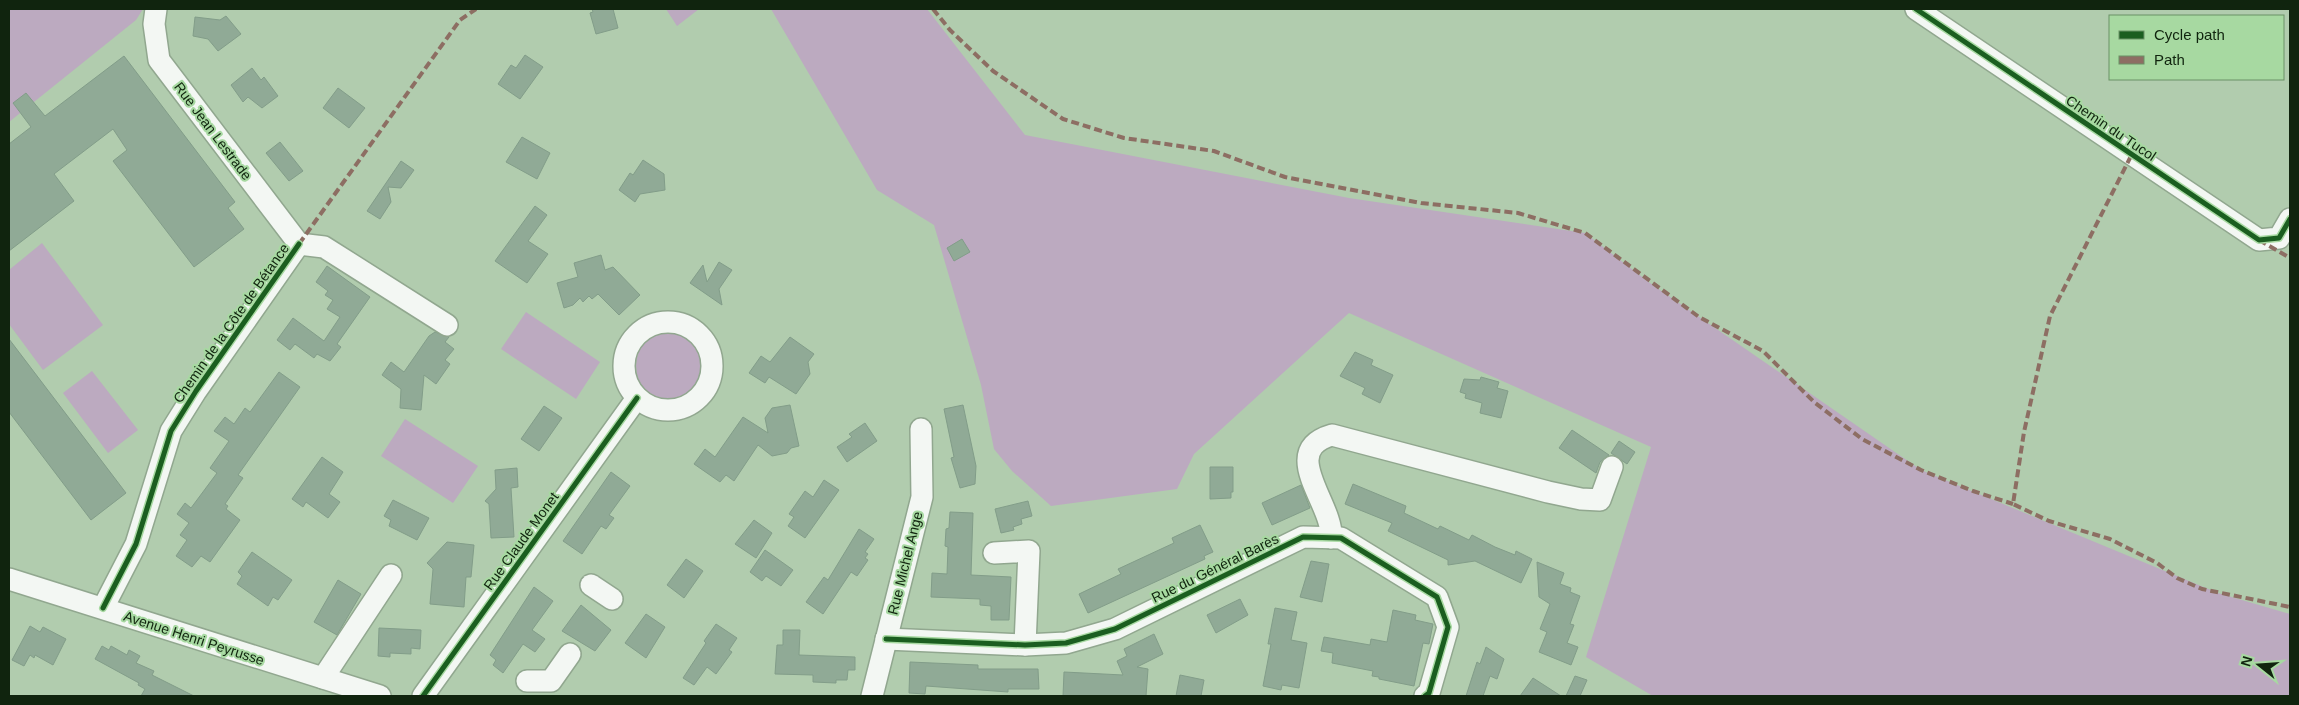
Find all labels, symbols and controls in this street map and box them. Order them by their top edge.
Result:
legend [2109,15,2284,80]
text: Cycle path [2154,26,2225,43]
text: Path [2154,51,2185,68]
street label: Rue Jean Lestrade [171,79,255,183]
street label: Chemin du Tucol [2063,92,2159,164]
street label: Chemin de la Côte de Bétance [170,240,292,406]
street label: Rue Claude Monet [480,489,562,593]
street label: Rue Michel Ange [884,510,926,616]
street label: Rue du Général Barès [1149,530,1281,606]
street label: Avenue Henri Peyrusse [122,608,266,668]
north arrow [2234,640,2284,690]
text: N [2237,654,2256,668]

